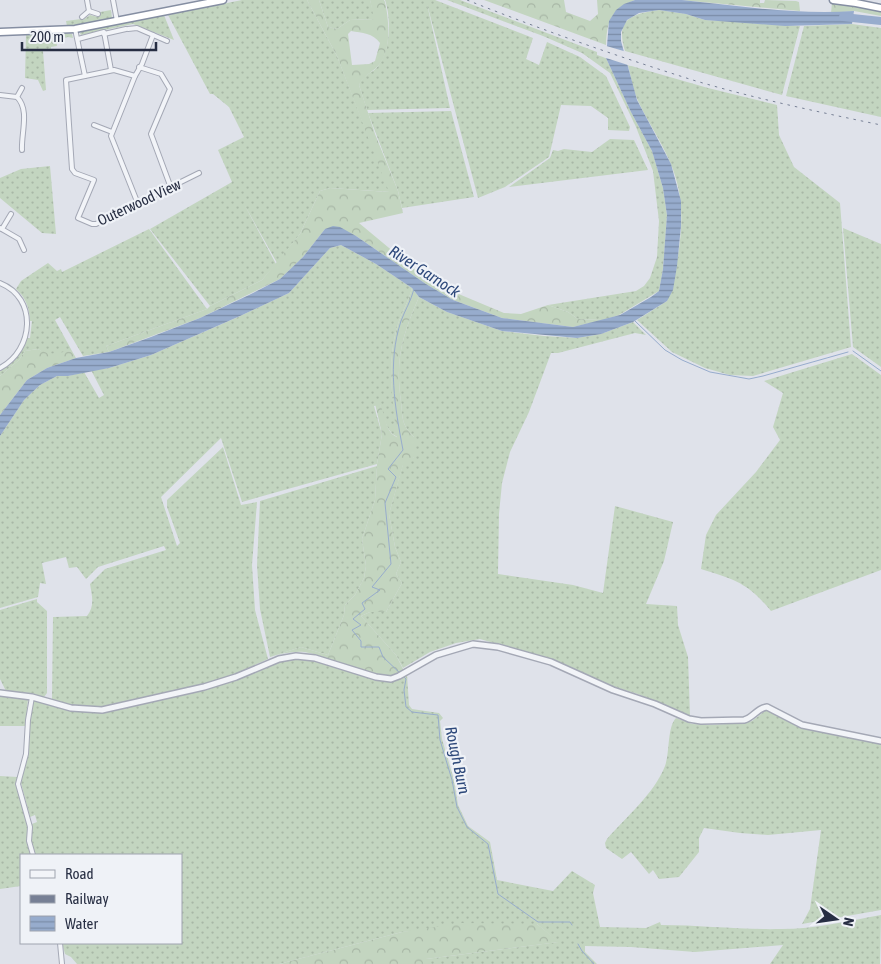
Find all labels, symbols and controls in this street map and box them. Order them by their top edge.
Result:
scale bar [22,20,156,52]
text: 200 m [30,28,64,45]
street label: Outerwood View [95,175,183,229]
water label: River Garnock [386,241,465,301]
water label: Rough Burn [441,725,474,796]
legend [20,854,182,944]
text: Road [65,865,94,882]
text: Railway [65,890,109,907]
north arrow [811,894,861,944]
text: Water [65,915,98,932]
text: N [840,916,857,928]

